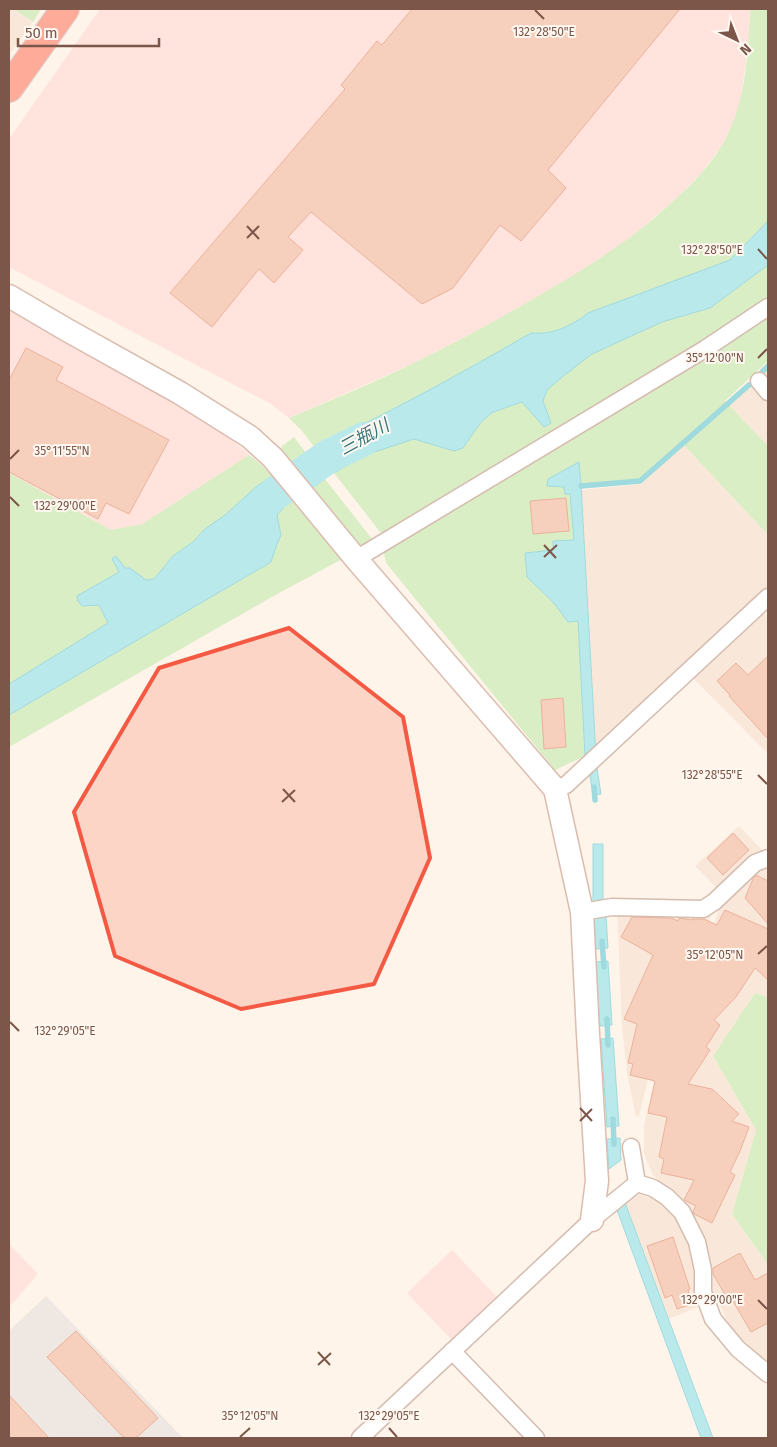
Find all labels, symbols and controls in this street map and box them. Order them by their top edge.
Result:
scale bar [18,15,159,47]
north arrow [712,15,762,65]
text: 50 m [25,24,58,42]
text: 132°28'50"E [513,25,575,39]
text: N [736,40,755,59]
text: 132°28'50"E [681,243,743,257]
text: 35°12'00"N [686,351,744,365]
water label: 三瓶川 [335,413,395,460]
text: 35°11'55"N [34,444,90,458]
text: 132°29'00"E [34,499,96,513]
text: 132°28'55"E [681,768,743,782]
text: 35°12'05"N [686,948,744,962]
text: 132°29'05"E [34,1024,96,1038]
text: 132°29'00"E [681,1293,743,1307]
text: 35°12'05"N [221,1409,279,1423]
text: 132°29'05"E [358,1409,420,1423]

